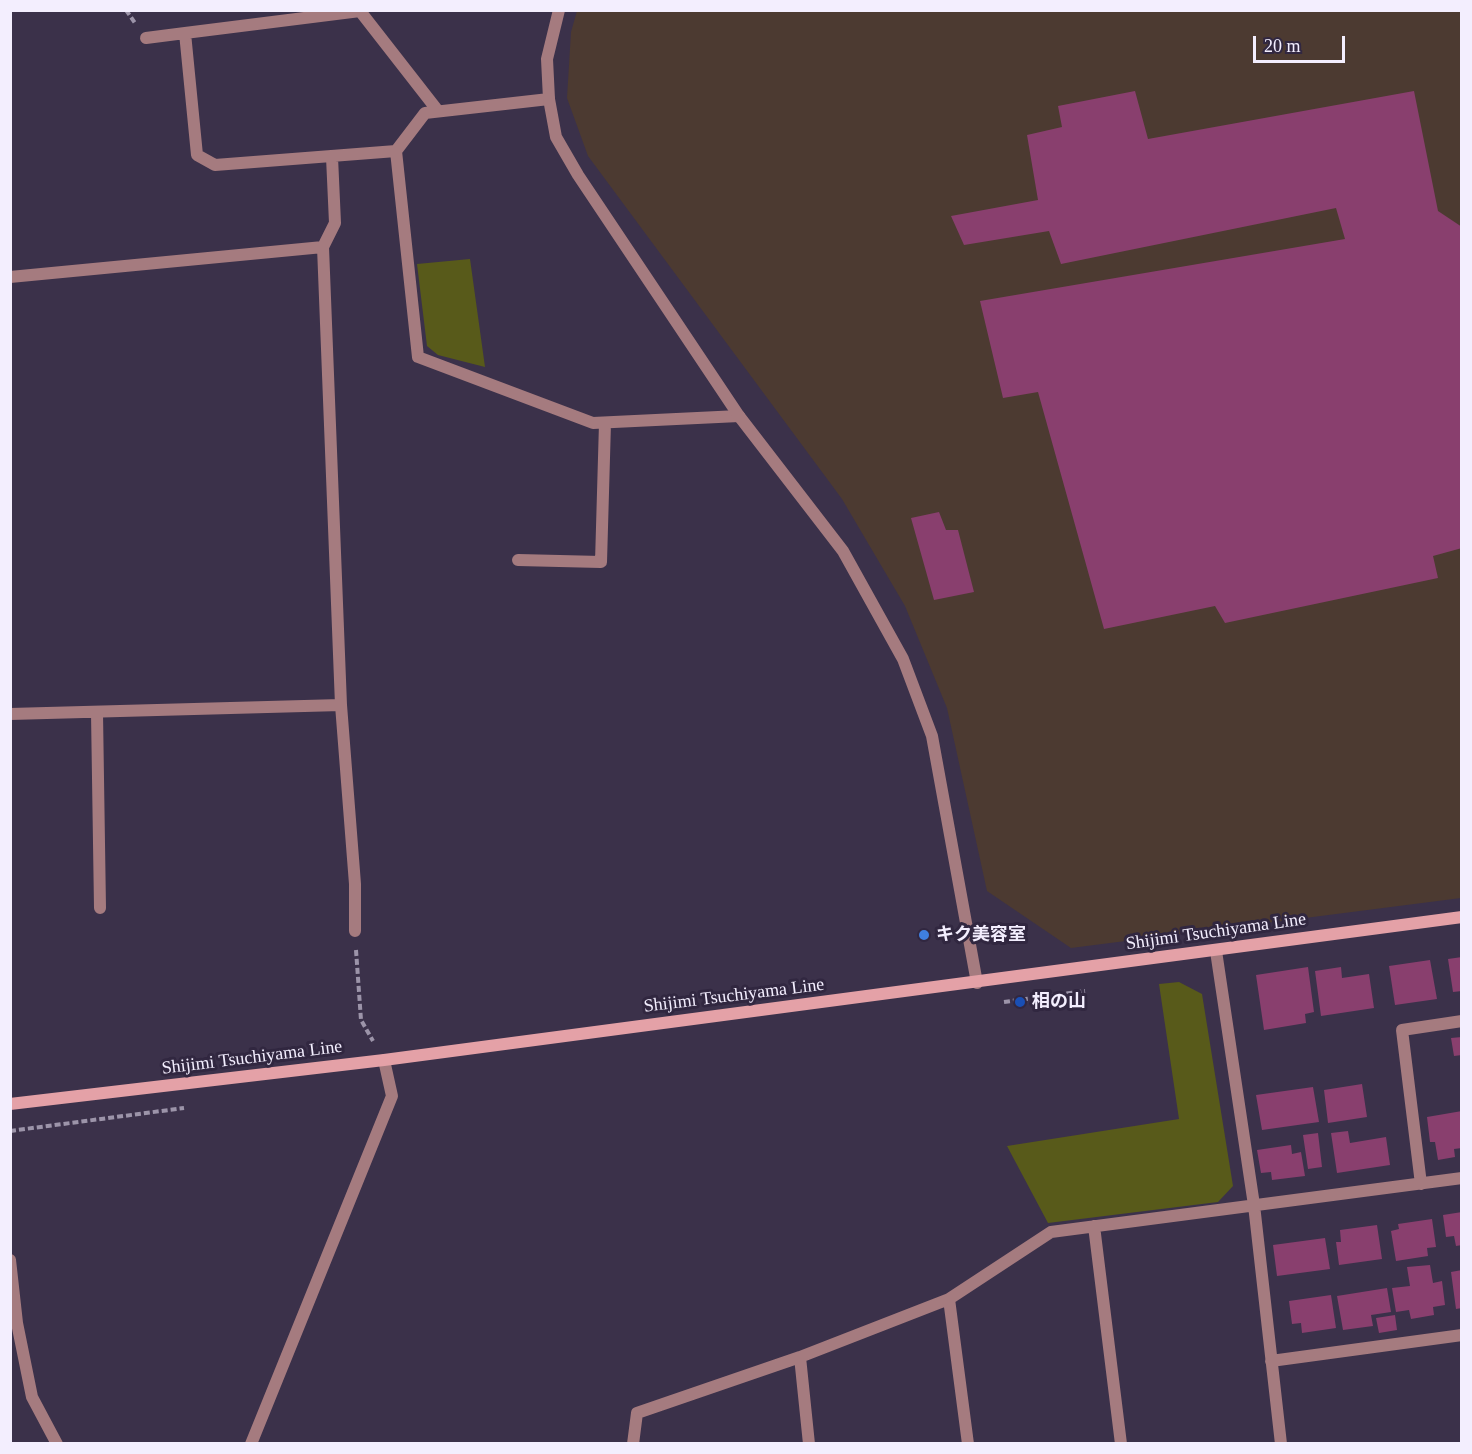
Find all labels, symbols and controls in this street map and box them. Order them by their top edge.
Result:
scale bar [1256,24,1348,62]
text: 20 m [1264,36,1301,56]
street label: Shijimi Tsuchiyama Line [1125,909,1307,955]
place label: キク美容室 [936,924,1026,946]
marker: キク美容室 [917,928,931,942]
street label: Shijimi Tsuchiyama Line [643,974,825,1018]
place label: 相の山 [1032,991,1086,1013]
marker: 相の山 [1013,995,1027,1009]
street label: Shijimi Tsuchiyama Line [161,1036,343,1080]

